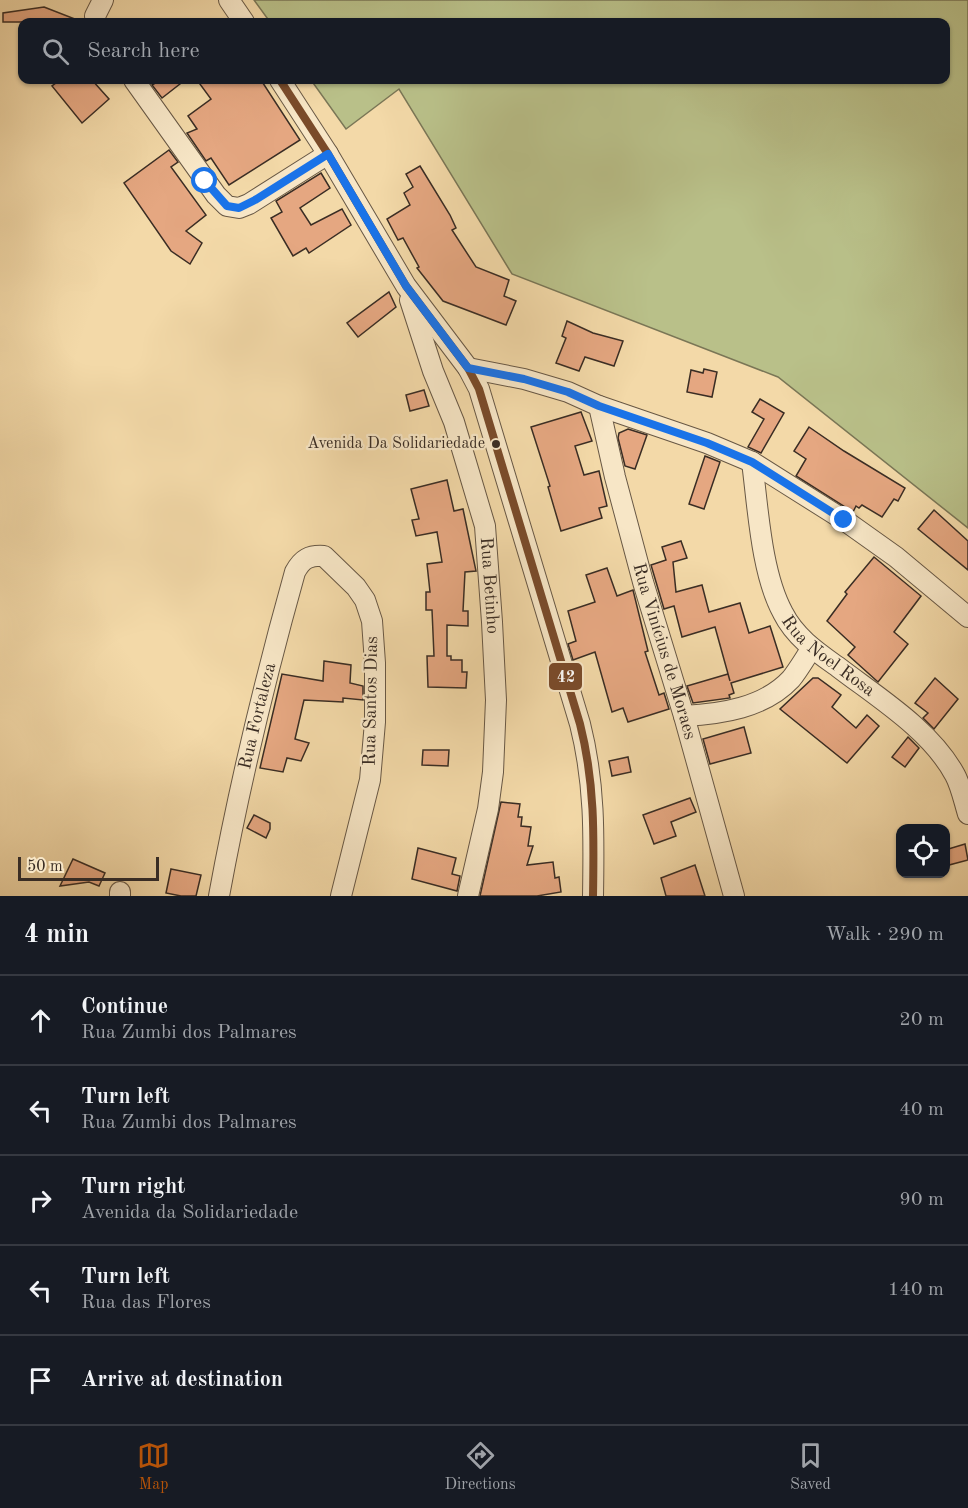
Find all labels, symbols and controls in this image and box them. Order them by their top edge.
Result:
search box [18,18,950,84]
icon: search [39,35,72,68]
text: Search here [87,40,200,62]
route start [191,167,217,193]
place label: Avenida Da Solidariedade [307,436,485,452]
marker: Avenida Da Solidariedade [490,438,502,450]
route end [830,506,856,532]
street label: Rua Betinho [477,537,502,634]
street label: Rua Vinícius de Moraes [629,561,699,742]
street label: Rua Noel Rosa [778,612,878,700]
street label: Rua Santos Dias [361,636,381,766]
street label: Rua Fortaleza [236,661,279,771]
line badge: 42 [548,662,583,691]
text: 42 [557,670,575,686]
map controls [896,824,950,878]
button: locate [896,824,950,878]
scale bar [18,854,159,882]
text: 50 m [27,859,63,875]
text: 4 min [24,922,89,948]
text: Walk · 290 m [825,925,944,945]
text: Continue [81,996,168,1018]
icon: ahead [24,1004,57,1037]
text: 20 m [899,1010,944,1030]
text: Rua Zumbi dos Palmares [81,1023,297,1043]
text: Turn left [81,1086,170,1108]
icon: left [24,1094,57,1127]
text: 40 m [899,1100,944,1120]
text: Rua Zumbi dos Palmares [81,1113,297,1133]
text: Turn right [81,1176,185,1198]
icon: right [24,1184,57,1217]
text: 90 m [899,1190,944,1210]
text: Avenida da Solidariedade [81,1203,298,1223]
text: Turn left [81,1266,170,1288]
icon: left [24,1274,57,1307]
text: 140 m [888,1280,944,1300]
text: Rua das Flores [81,1293,211,1313]
icon: arrive [24,1364,57,1397]
text: Arrive at destination [81,1369,283,1391]
tab: Map [137,1439,170,1495]
tab: Directions [445,1439,516,1495]
tab: Saved [790,1439,831,1495]

